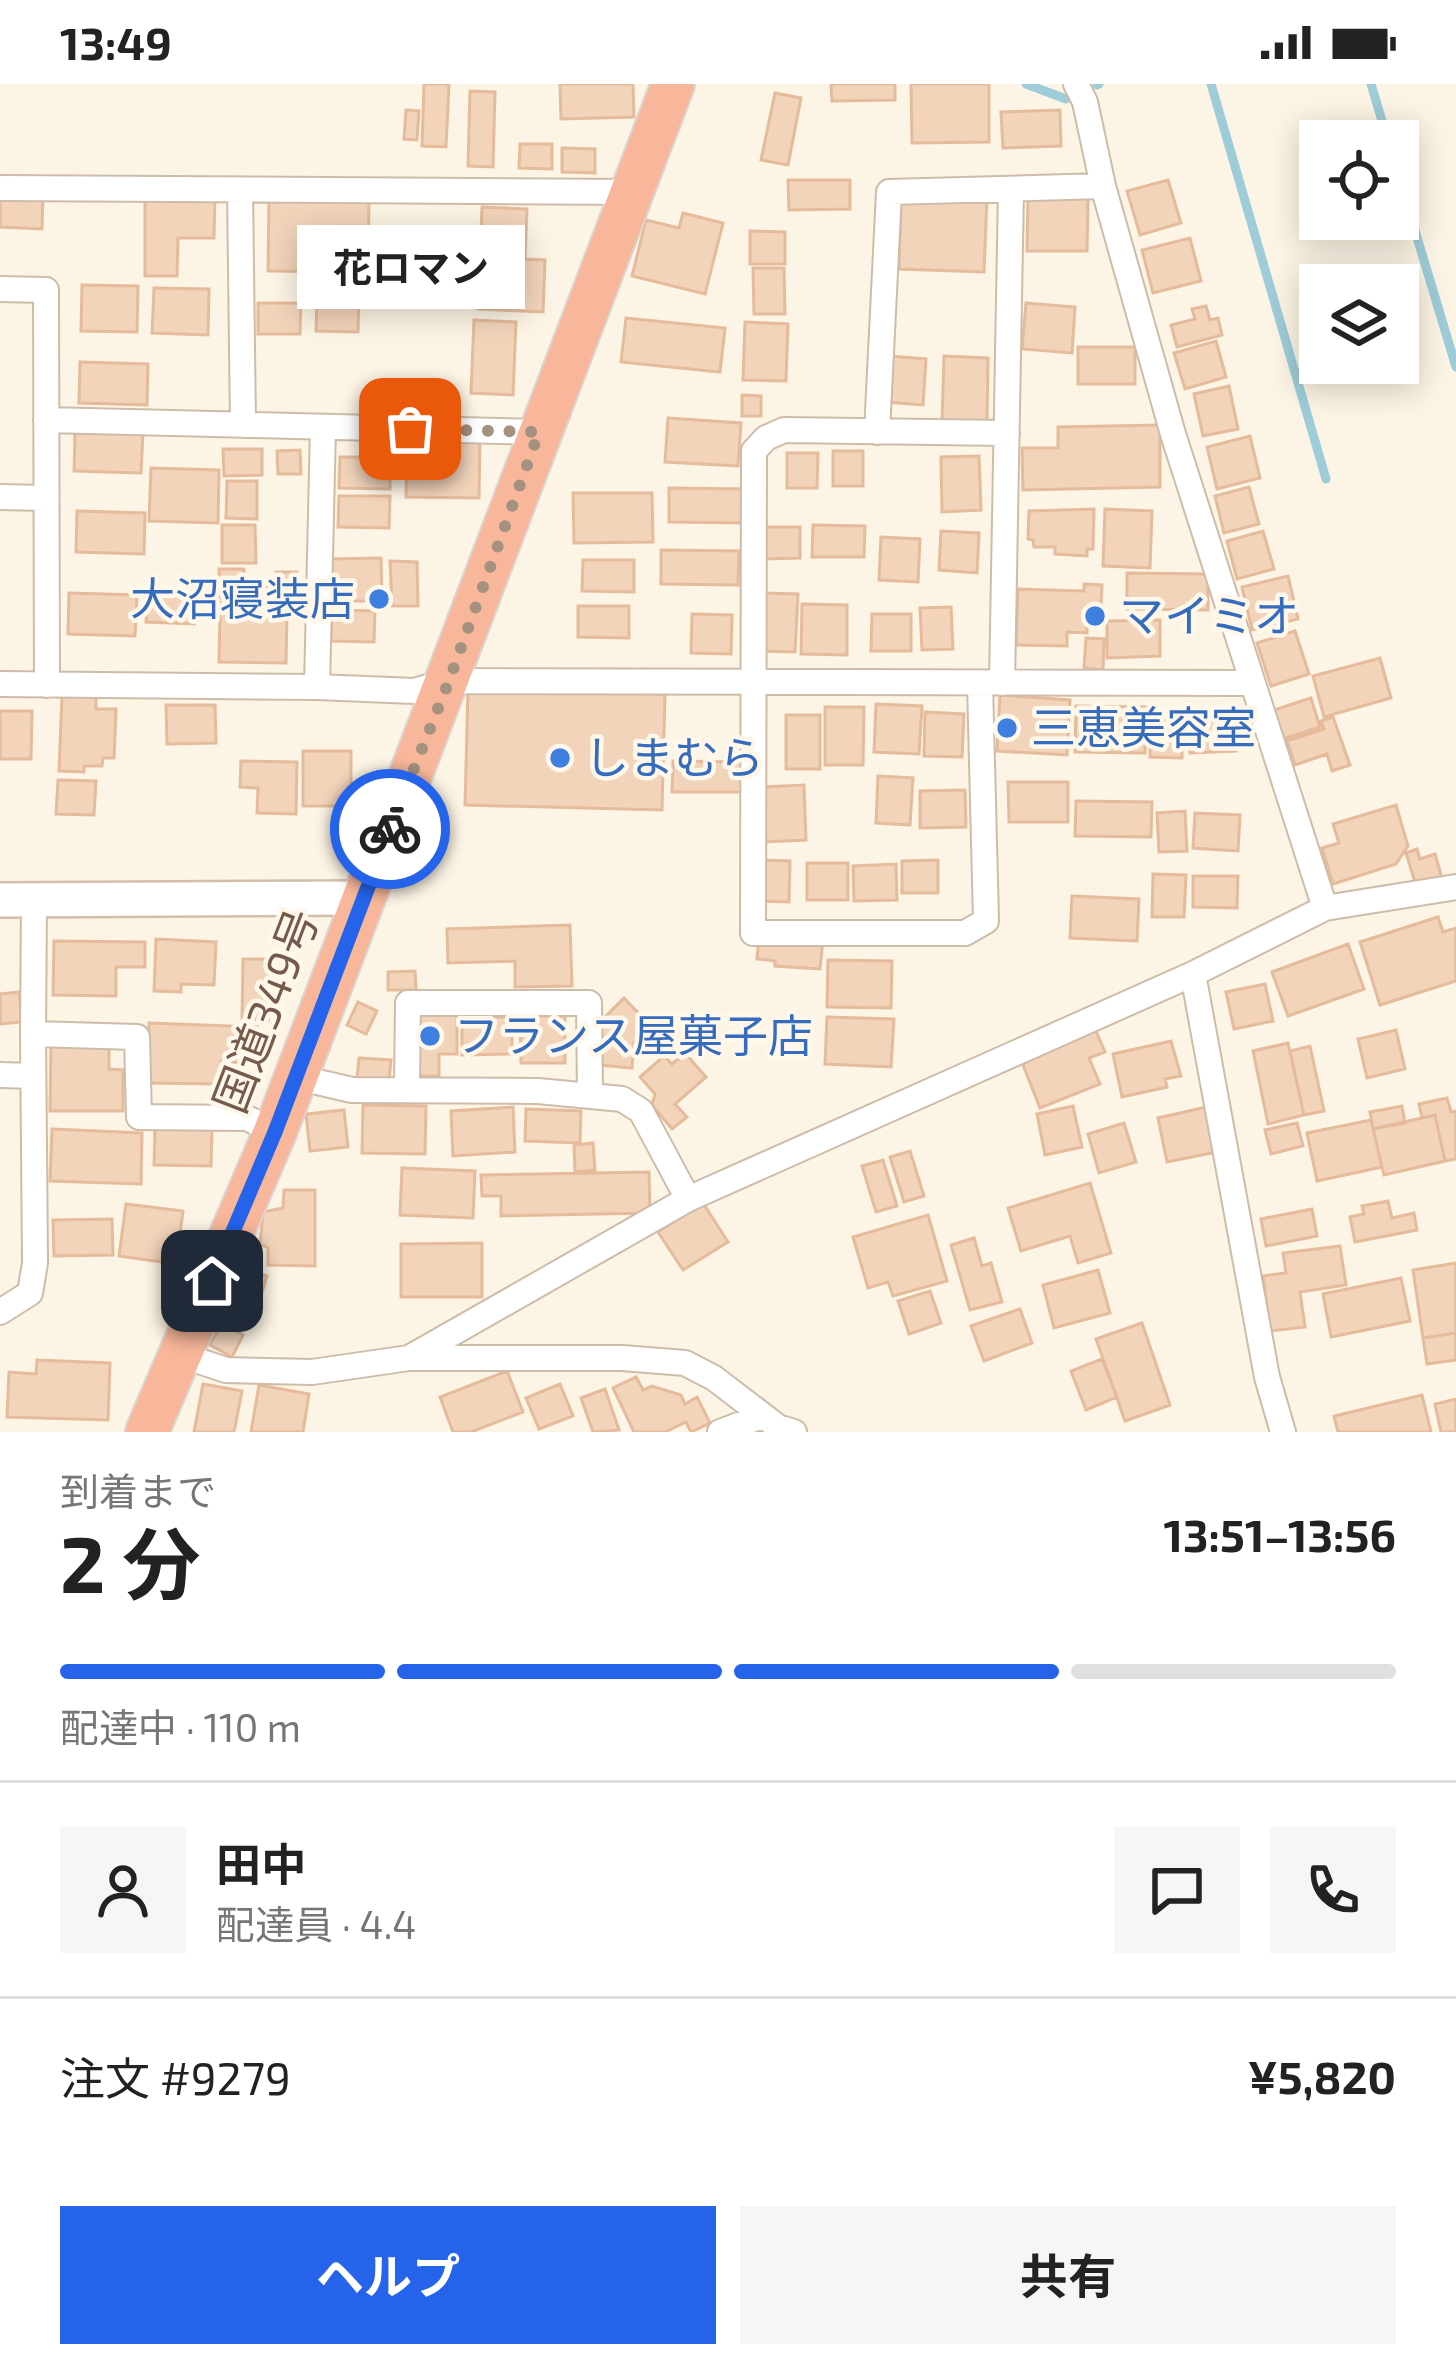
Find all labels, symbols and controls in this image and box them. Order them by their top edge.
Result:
text: 13:49 [60,15,172,69]
map controls [1299,120,1419,384]
button: locate [1299,120,1419,240]
callout: 花ロマン [296,225,524,309]
text: 花ロマン [333,243,489,290]
button: layers [1299,264,1419,384]
pin [359,378,461,480]
icon: bag [377,396,443,462]
place label: 大沼寝装店 [130,570,355,624]
marker: 大沼寝装店 [366,586,392,612]
place label: マイミオ [1119,587,1299,641]
marker: マイミオ [1082,603,1108,629]
place label: 三恵美容室 [1031,699,1256,753]
marker: 三恵美容室 [994,715,1020,741]
place label: しまむら [584,729,764,783]
marker: しまむら [547,745,573,771]
courier [330,769,450,889]
icon: bike [357,796,423,862]
street label: 国道349号 [201,901,328,1120]
place label: フランス屋菓子店 [454,1007,813,1061]
marker: フランス屋菓子店 [417,1023,443,1049]
pin [161,1230,263,1332]
icon: home [179,1248,245,1314]
text: 到着まで [60,1467,216,1514]
text: 13:51–13:56 [1164,1507,1396,1561]
text: 2 分 [60,1515,200,1609]
text: 配達中 · 110 m [60,1703,301,1750]
button: person [60,1827,186,1953]
button: chat [1114,1827,1240,1953]
button: phone [1270,1827,1396,1953]
text: 田中 [216,1836,306,1890]
text: 配達員 · 4.4 [216,1900,416,1947]
text: ¥5,820 [1248,2049,1396,2103]
text: 注文 #9279 [60,2050,291,2104]
button: ヘルプ [60,2206,716,2344]
button: 共有 [740,2206,1396,2344]

